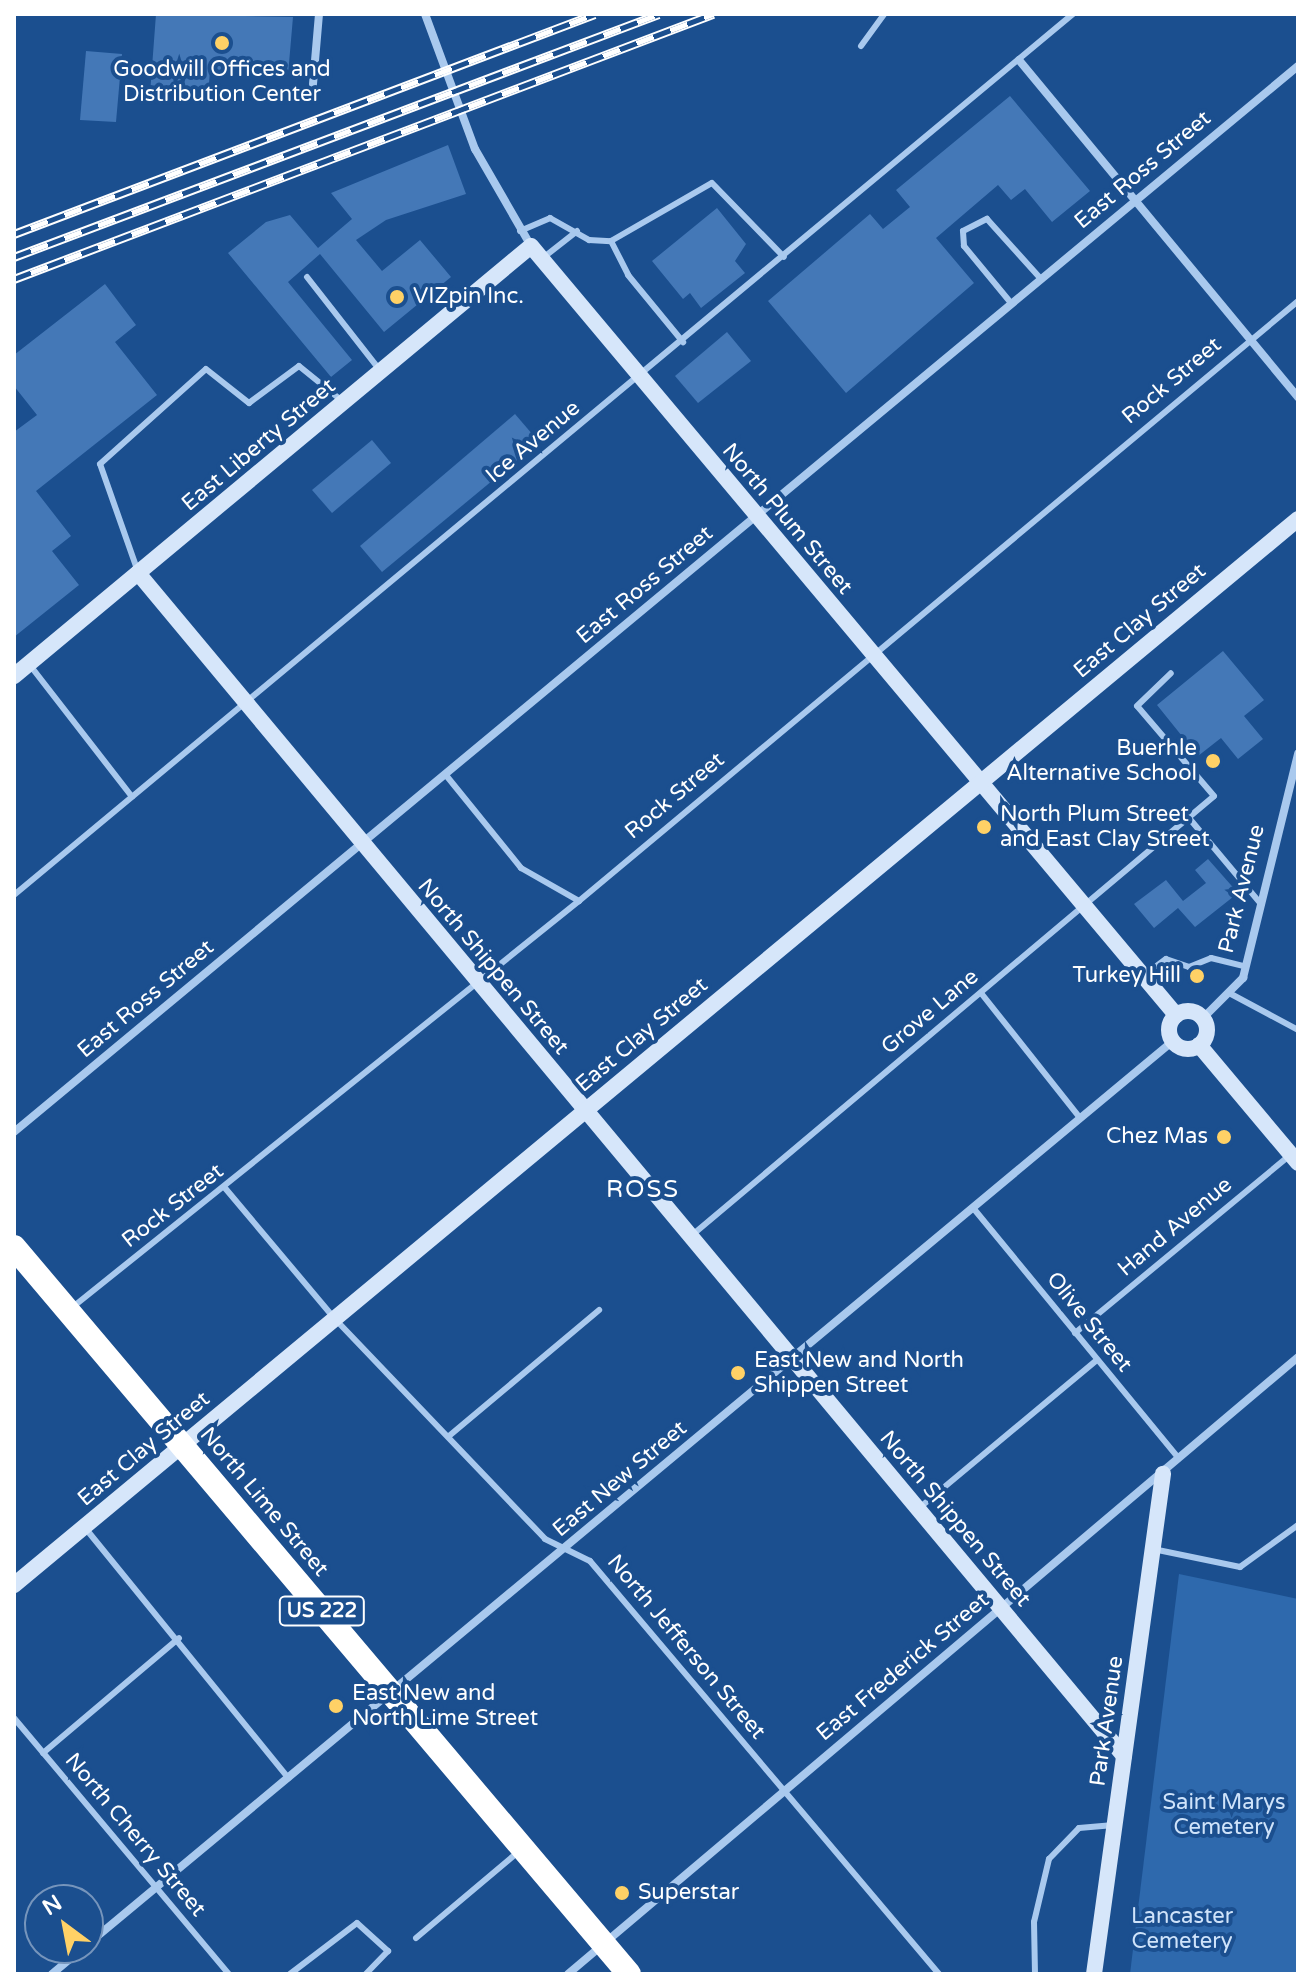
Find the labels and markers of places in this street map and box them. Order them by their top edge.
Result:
marker: Goodwill Offices and Distribution Center [213,34,231,52]
place label: Goodwill Offices and Distribution Center [113,56,331,108]
place label: VIZpin Inc. [413,284,524,310]
marker: VIZpin Inc. [388,288,406,306]
place label: Buerhle Alternative School [1006,735,1197,786]
marker: Buerhle Alternative School [1204,752,1222,770]
place label: North Plum Street and East Clay Street [1000,801,1210,852]
marker: North Plum Street and East Clay Street [975,818,993,836]
place label: Turkey Hill [1073,963,1181,989]
marker: Turkey Hill [1188,967,1206,985]
place label: Chez Mas [1106,1124,1208,1150]
marker: Chez Mas [1215,1128,1233,1146]
place label: East New and North Shippen Street [754,1347,964,1398]
marker: East New and North Shippen Street [729,1364,747,1382]
place label: East New and North Lime Street [352,1680,538,1732]
marker: East New and North Lime Street [327,1697,345,1715]
place label: Superstar [638,1880,739,1906]
marker: Superstar [613,1884,631,1902]

